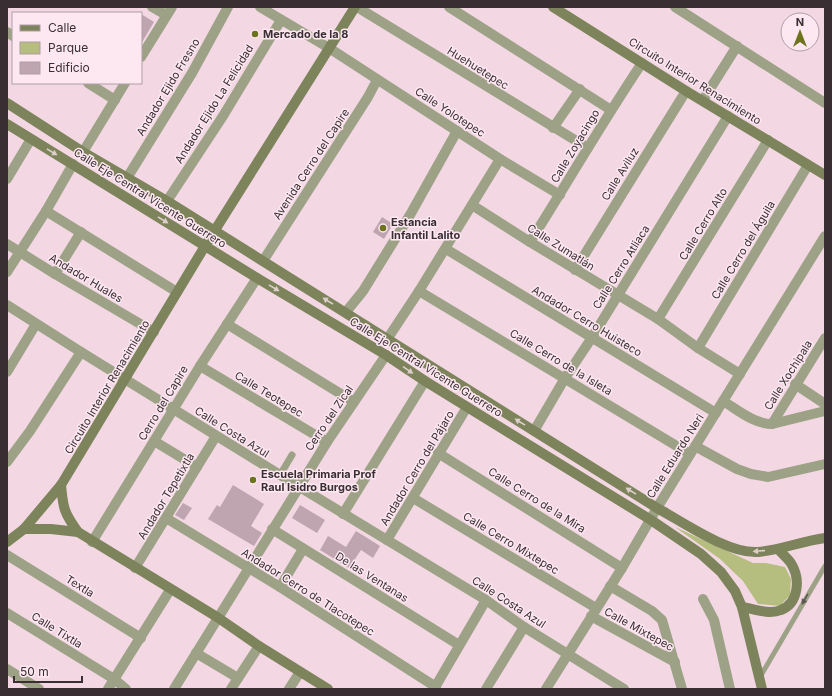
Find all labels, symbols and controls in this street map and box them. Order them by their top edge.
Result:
legend [12,12,142,84]
north arrow [780,12,820,52]
text: N [796,15,804,29]
text: Calle [48,20,76,35]
place label: Mercado de la 8 [263,27,349,41]
marker: Mercado de la 8 [250,29,260,39]
street label: Circuito Interior Renacimiento [626,34,764,128]
street label: Andador Ejido Fresno [133,35,203,138]
text: Parque [48,40,88,55]
street label: Andador Ejido La Felicidad [172,42,256,166]
street label: Huehuetepec [445,44,511,92]
text: Edificio [48,60,90,75]
street label: Calle Yolotepec [412,84,488,140]
street label: Avenida Cerro del Capire [270,106,352,222]
street label: Calle Zoyacingo [548,106,603,185]
street label: Calle Eje Central Vicente Guerrero [71,145,229,251]
street label: Calle Aviluz [598,145,642,203]
one-way arrow [46,148,58,155]
street label: Calle Cerro Alto [676,185,730,263]
street label: Calle Cerro del Águila [708,198,778,302]
place label: Estancia Infantil Lalito [391,215,460,242]
one-way arrow [157,216,169,223]
street label: Calle Zumatlán [525,221,597,273]
street label: Calle Cerro Atliaca [589,222,653,312]
marker: Estancia Infantil Lalito [378,223,388,233]
street label: Andador Huales [47,251,125,306]
street label: Andador Cerro Huisteco [529,283,645,360]
one-way arrow [268,284,280,291]
one-way arrow [322,297,333,305]
street label: Calle Eje Central Vicente Guerrero [347,314,505,420]
street label: Circuito Interior Renacimiento [61,317,153,456]
street label: Calle Cerro de la Isleta [507,326,615,398]
street label: Calle Xochipala [761,337,815,413]
street label: Cerro del Capire [135,363,191,443]
one-way arrow [403,366,414,374]
street label: Calle Teotepec [232,368,306,420]
street label: Cerro del Zical [302,383,356,453]
street label: Calle Costa Azul [192,403,272,461]
street label: Andador Cerro del Pájaro [377,408,457,528]
street label: Calle Eduardo Neri [643,411,707,501]
one-way arrow [515,419,526,426]
street label: Andador Tepetixtla [135,450,197,542]
street label: Calle Cerro de la Mira [486,464,588,536]
place label: Escuela Primaria Prof Raul Isidro Burgos [261,467,376,494]
marker: Escuela Primaria Prof Raul Isidro Burgos [248,475,258,485]
one-way arrow [625,488,637,495]
street label: Calle Cerro Mixtepec [460,509,562,577]
street label: Andador Cerro de Tlacotepec [239,545,377,639]
one-way arrow [753,547,766,554]
street label: De las Ventanas [333,549,411,605]
street label: Textla [63,572,97,600]
street label: Calle Costa Azul [469,573,549,631]
one-way arrow [802,593,809,605]
street label: Calle Mixtepec [602,604,676,654]
street label: Calle Tixtla [29,609,85,651]
scale bar [14,658,82,684]
text: 50 m [20,664,49,679]

